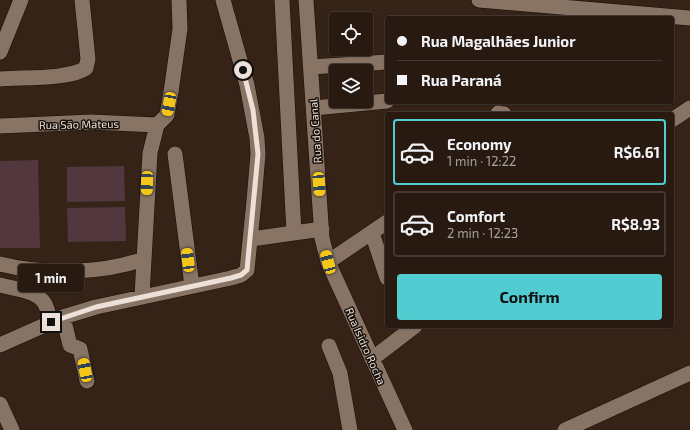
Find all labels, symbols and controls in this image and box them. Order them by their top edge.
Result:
map controls [329,12,373,108]
button: locate [329,12,373,56]
text: Rua Magalhães Junior [421,32,576,50]
route start [234,61,252,79]
button: layers [329,64,373,108]
text: Rua Paraná [421,71,502,89]
car [161,91,177,117]
street label: Rua do Canal [306,98,324,164]
street label: Rua São Mateus [39,117,120,131]
icon: car [399,134,435,170]
text: Economy [447,135,512,153]
text: R$6.61 [614,143,660,161]
text: 1 min · 12:22 [447,153,516,169]
car [141,171,153,195]
car [312,172,326,196]
icon: car [399,206,435,242]
text: Comfort [447,207,505,225]
text: R$8.93 [611,215,660,233]
text: 2 min · 12:23 [447,225,518,241]
car [181,247,195,273]
car [319,249,337,275]
callout: 1 min [18,264,84,292]
text: 1 min [35,270,67,286]
button: Confirm [397,274,662,320]
street label: Rua Isidro Rocha [343,306,389,386]
route end [42,313,60,331]
car [77,357,93,383]

